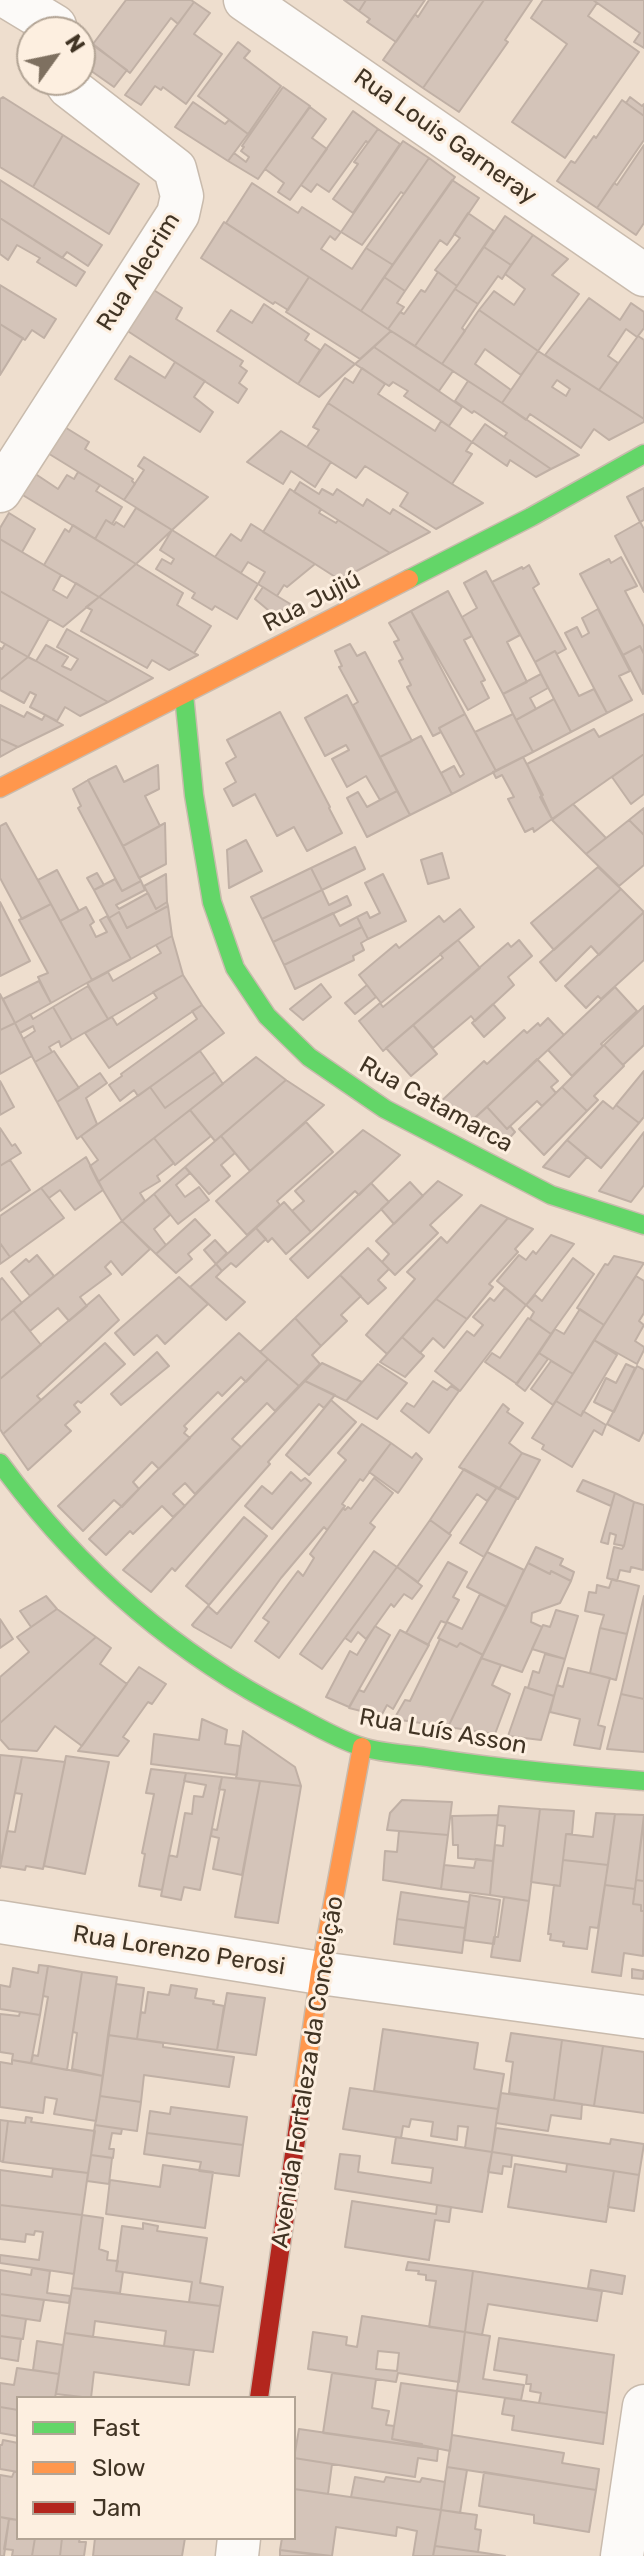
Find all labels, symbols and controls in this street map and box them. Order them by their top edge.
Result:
north arrow [16,16,96,96]
text: N [59,30,90,58]
street label: Rua Louis Garneray [348,63,542,211]
street label: Rua Alecrim [91,207,187,337]
street label: Rua Jujiú [259,565,365,639]
street label: Rua Catamarca [354,1051,518,1159]
street label: Rua Luís Asson [357,1703,529,1761]
street label: Avenida Fortaleza da Conceição [266,1894,350,2250]
street label: Rua Lorenzo Perosi [71,1920,287,1982]
legend [16,2396,296,2540]
text: Fast [92,2414,140,2442]
text: Slow [92,2454,145,2482]
text: Jam [92,2494,142,2522]

